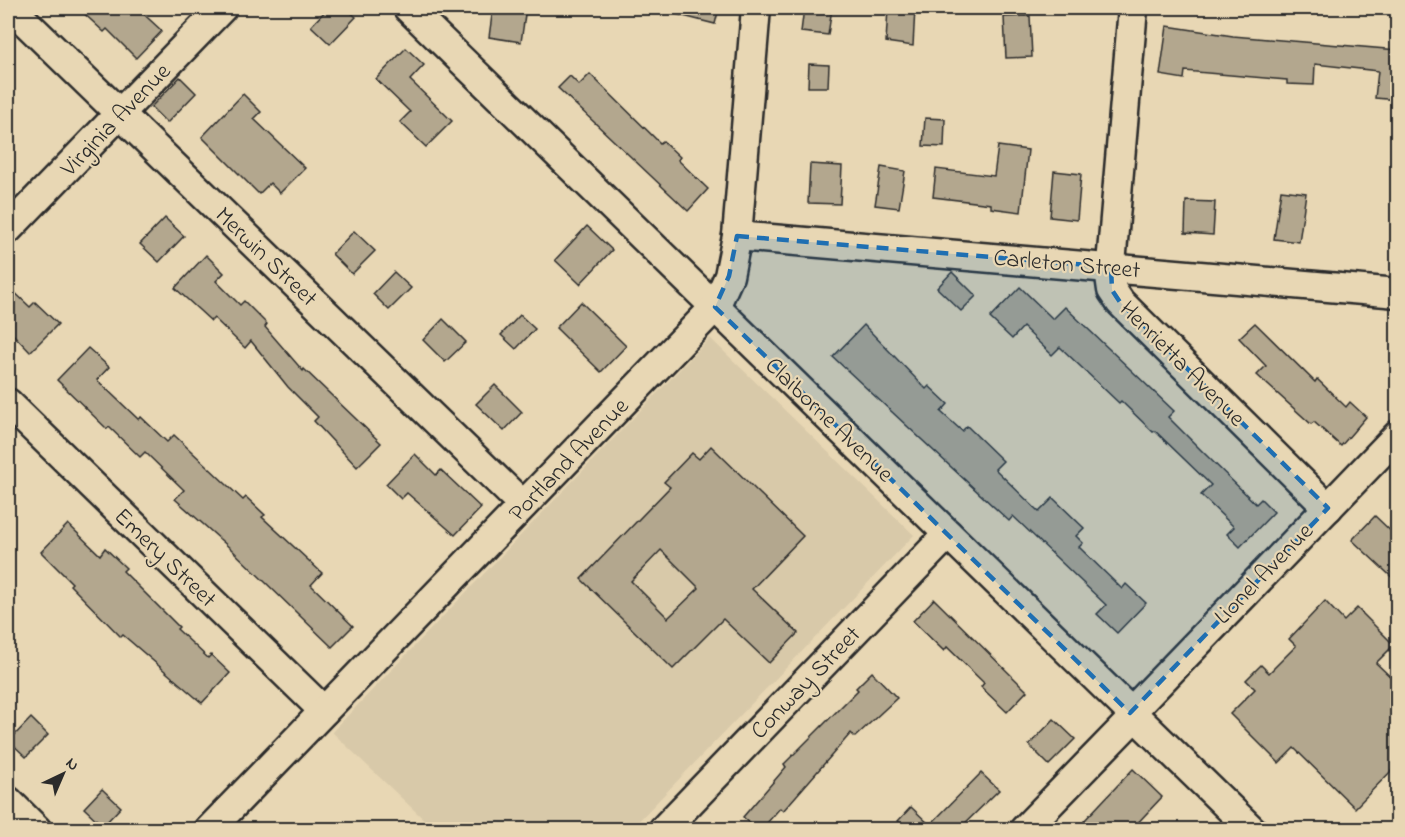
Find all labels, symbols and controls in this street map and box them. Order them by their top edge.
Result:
street label: Virginia Avenue [53,56,180,186]
street label: Merwin Street [206,200,325,316]
street label: Carleton Street [992,242,1142,289]
street label: Henrietta Avenue [1110,294,1252,436]
street label: Claiborne Avenue [756,350,901,492]
street label: Portland Avenue [501,391,638,531]
street label: Emery Street [104,501,224,618]
street label: Lionel Avenue [1207,516,1323,634]
street label: Conway Street [743,619,871,749]
north arrow [33,744,93,804]
text: N [60,752,84,777]

